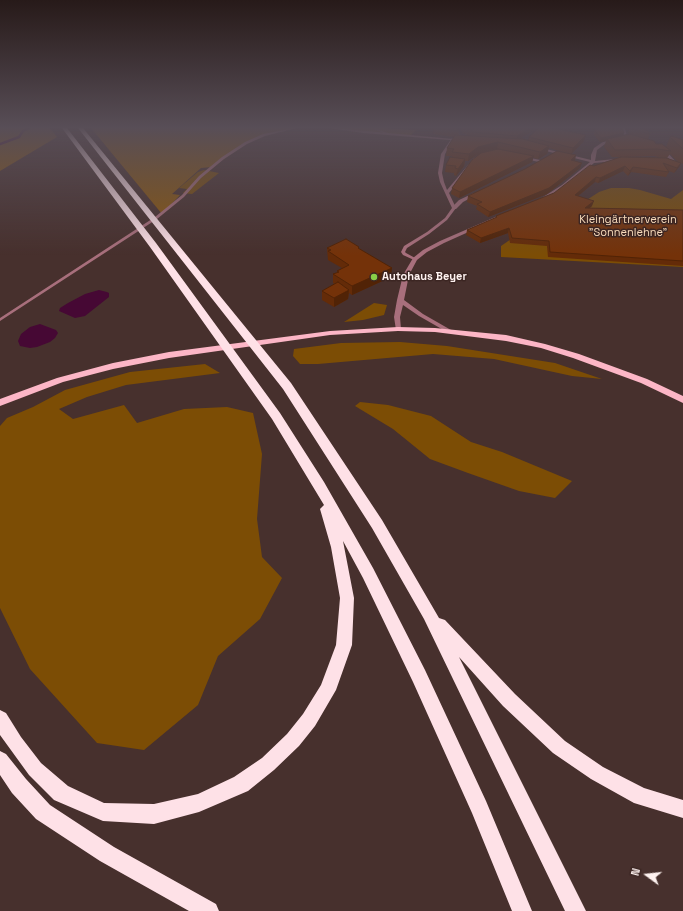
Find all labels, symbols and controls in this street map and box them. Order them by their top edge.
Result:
park label: Kleingärtnerverein "Sonnenlehne" [579,213,677,239]
place label: Autohaus Beyer [382,270,467,284]
marker: Autohaus Beyer [369,272,379,282]
north arrow [627,855,667,895]
text: N [628,867,643,877]

